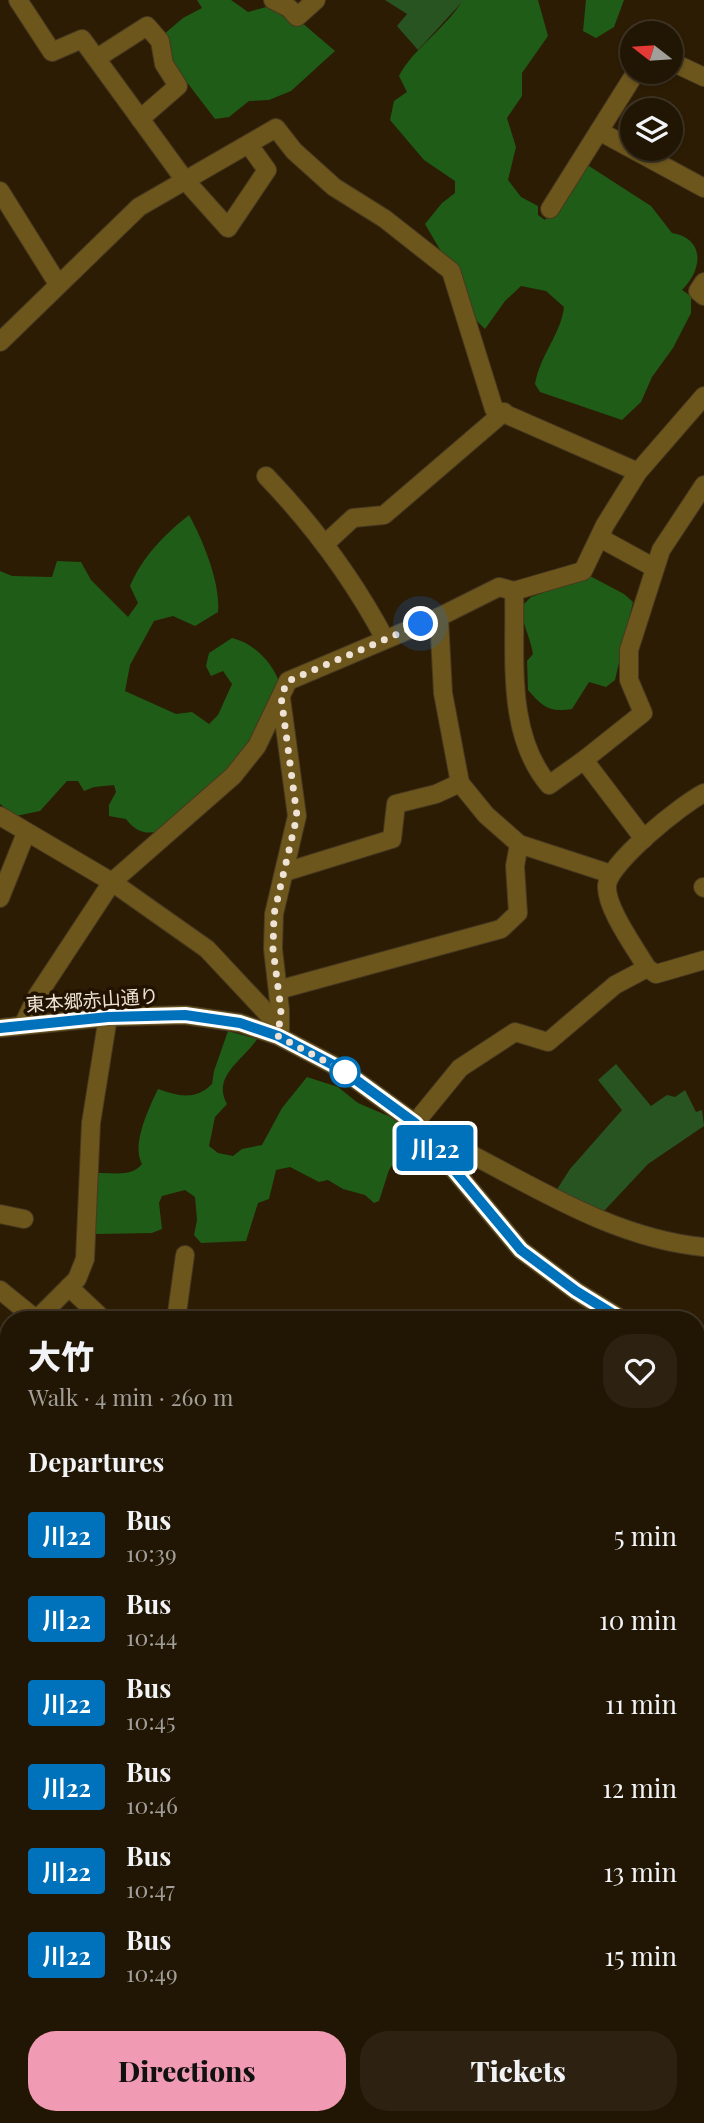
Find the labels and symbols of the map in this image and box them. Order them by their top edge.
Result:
north arrow [620,21,682,84]
your location [403,606,438,641]
street label: 東本郷赤山通り [25,981,159,1017]
unlabelled marker [330,1057,360,1087]
line badge: 川22 [395,1125,475,1171]

